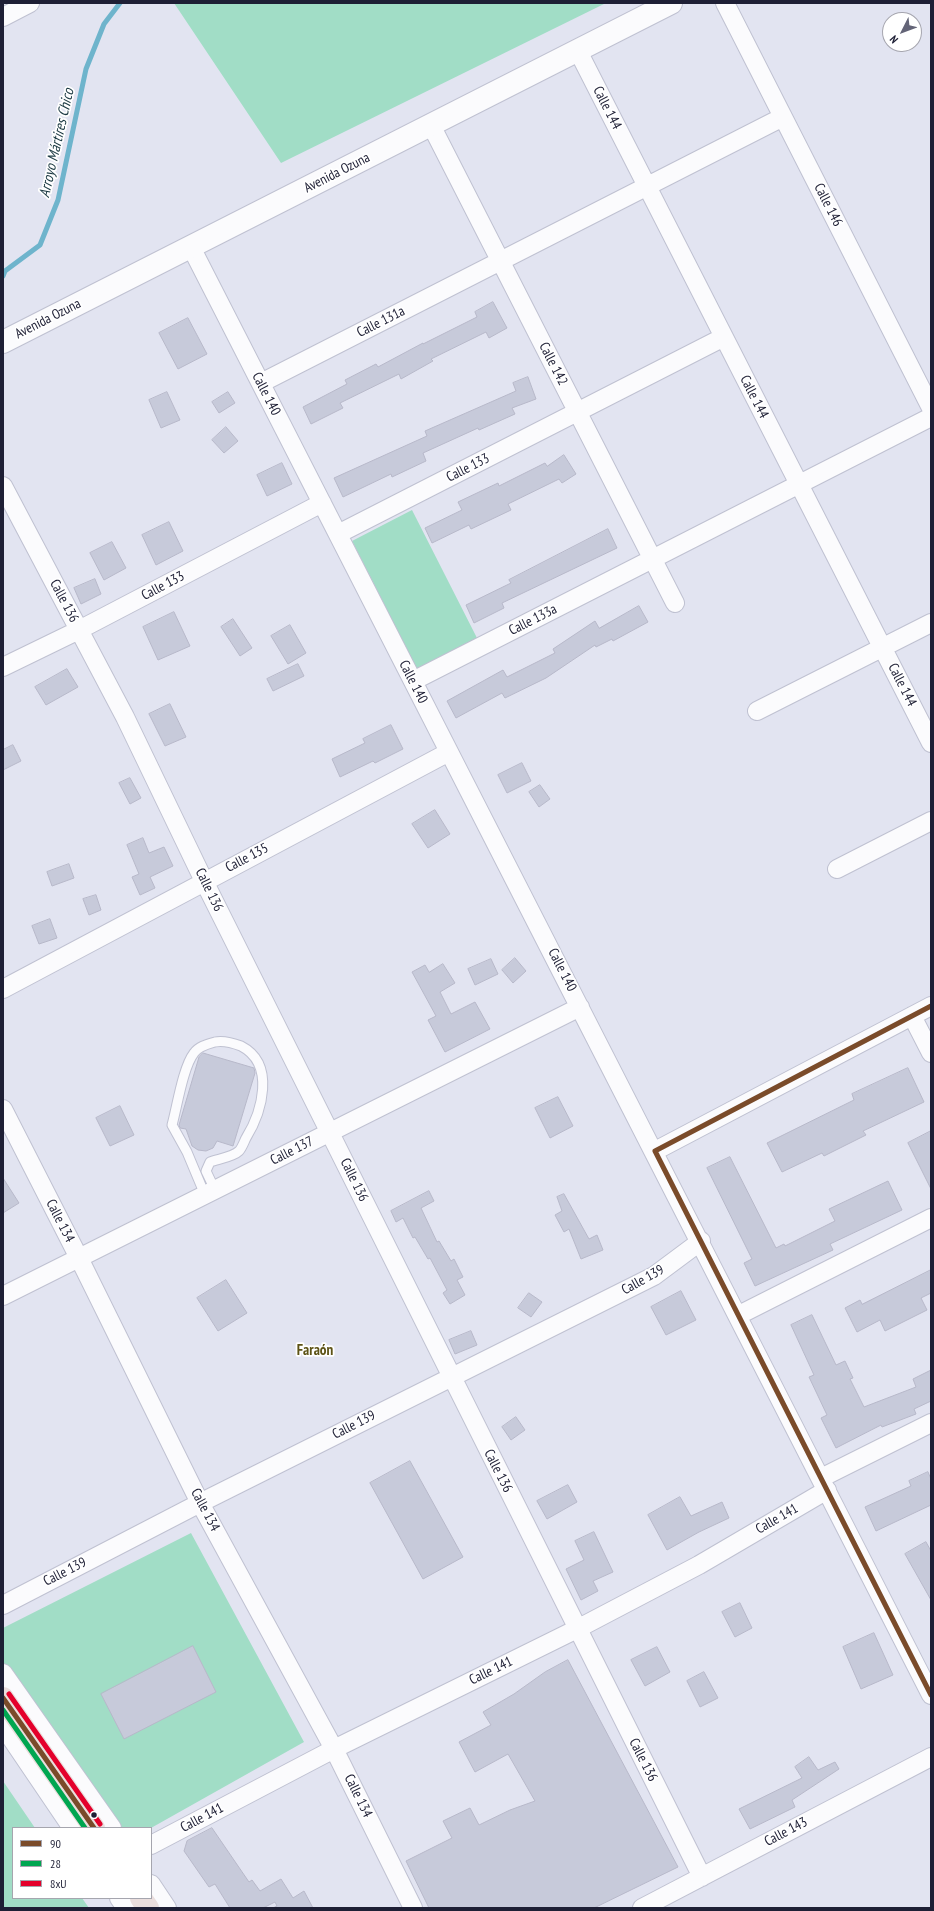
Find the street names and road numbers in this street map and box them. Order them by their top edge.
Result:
street label: Calle 144 [589,84,625,132]
street label: Avenida Ozuna [301,149,373,197]
street label: Calle 146 [810,181,846,229]
street label: Avenida Ozuna [12,295,84,343]
street label: Calle 131a [354,303,408,341]
street label: Calle 142 [535,340,571,388]
street label: Calle 140 [248,370,284,418]
street label: Calle 144 [736,373,772,421]
street label: Calle 133 [444,450,492,486]
street label: Calle 133 [139,568,187,604]
street label: Calle 136 [46,577,82,625]
street label: Calle 133a [506,601,560,639]
street label: Calle 140 [395,658,431,706]
street label: Calle 144 [884,661,920,709]
street label: Calle 135 [223,840,271,876]
street label: Calle 136 [191,866,227,914]
street label: Calle 140 [544,946,580,994]
street label: Calle 137 [268,1133,316,1169]
street label: Calle 136 [336,1156,372,1204]
street label: Calle 134 [42,1197,78,1245]
street label: Calle 139 [619,1262,667,1298]
street label: Calle 139 [330,1407,378,1443]
street label: Calle 136 [480,1447,516,1495]
street label: Calle 134 [187,1486,223,1534]
street label: Calle 141 [753,1500,801,1538]
street label: Calle 139 [41,1554,89,1590]
street label: Calle 141 [467,1653,515,1689]
street label: Calle 136 [625,1736,661,1784]
street label: Calle 134 [340,1772,376,1820]
street label: Calle 141 [178,1800,226,1836]
street label: Calle 143 [762,1814,810,1850]

